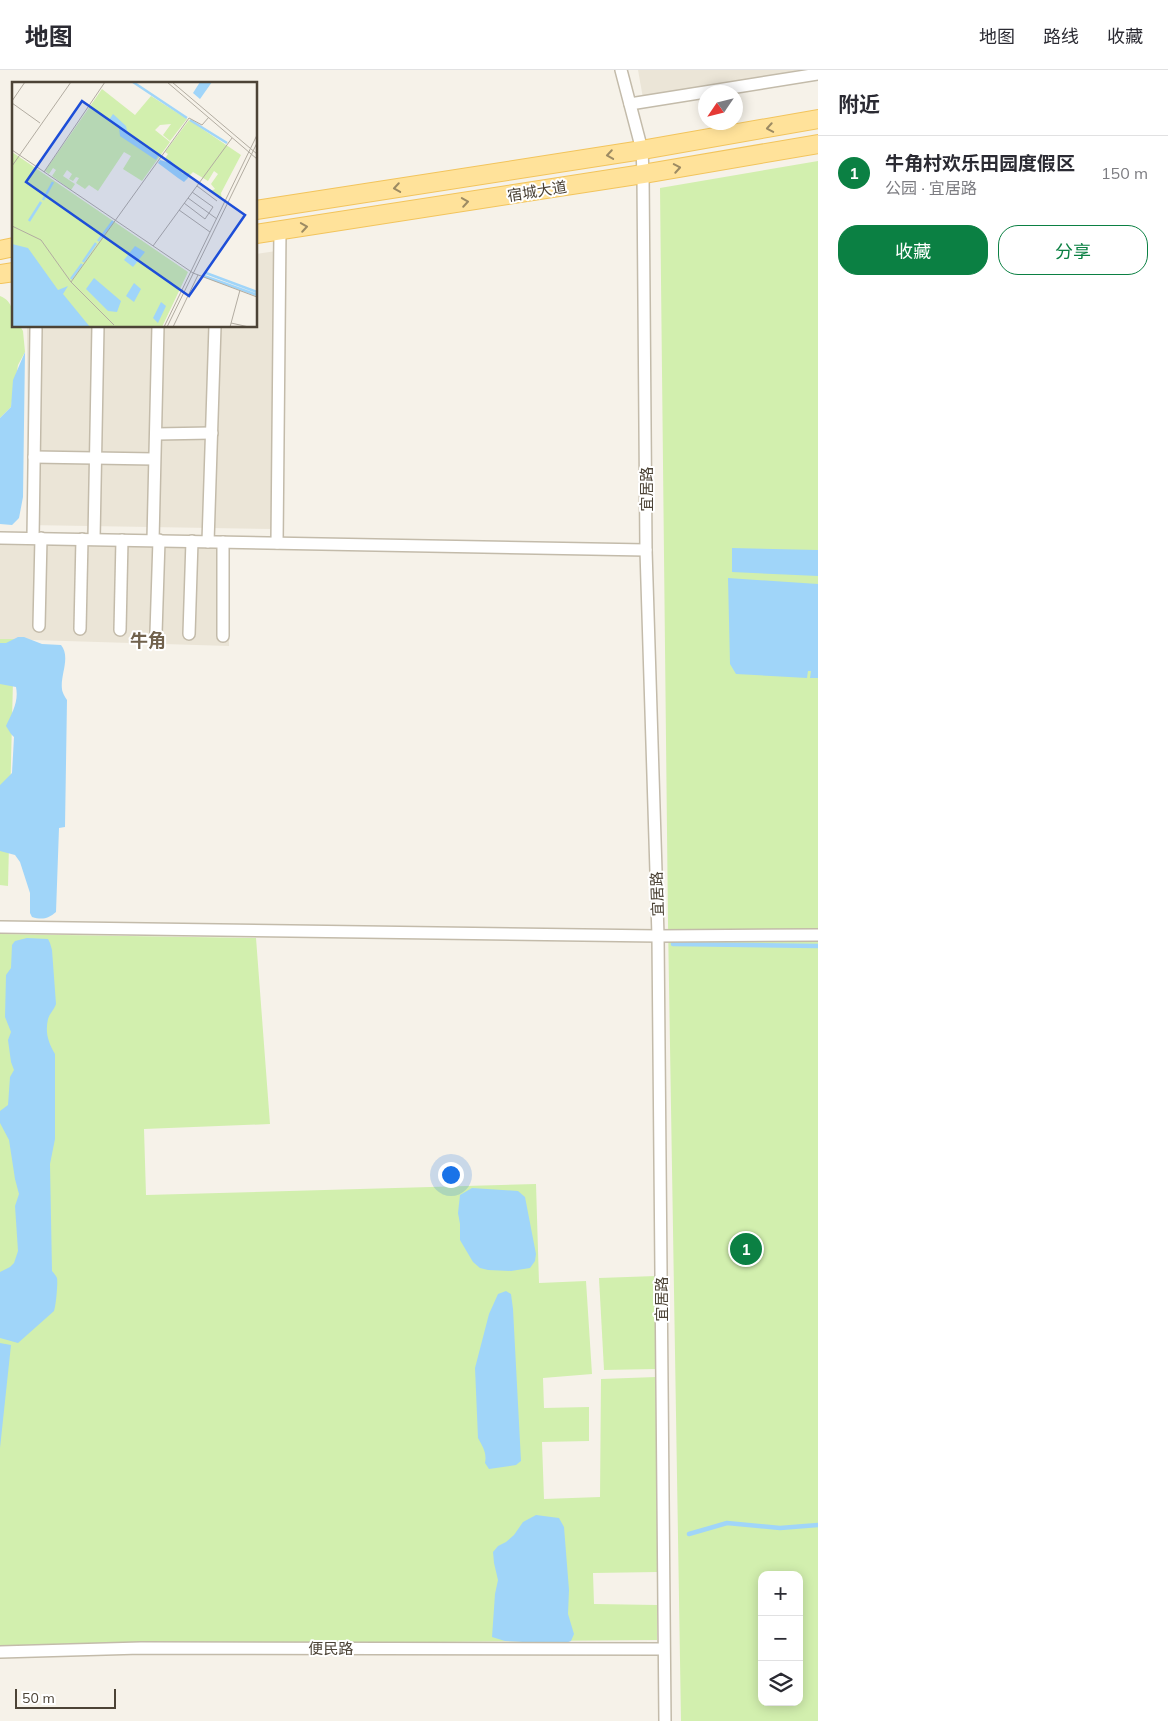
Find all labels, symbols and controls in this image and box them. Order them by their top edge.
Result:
text: 地图 [25,21,73,51]
text: 地图 [979,25,1015,48]
text: 路线 [1043,25,1079,48]
text: 收藏 [1107,25,1143,48]
inset map [12,82,258,328]
north arrow [698,85,743,130]
text: 附近 [838,91,880,117]
one-way arrow [766,122,774,132]
one-way arrow [605,149,614,159]
text: 牛角村欢乐田园度假区 [885,151,1075,175]
text: 1 [849,163,859,183]
text: 150 m [1101,163,1148,183]
one-way arrow [673,164,682,174]
street label: 宿城大道 [506,177,568,205]
text: 公园 · 宜居路 [885,178,977,198]
one-way arrow [393,182,402,192]
one-way arrow [461,197,469,207]
one-way arrow [300,222,309,232]
button: 收藏 [838,225,988,275]
button: 分享 [998,225,1148,275]
street label: 宜居路 [637,466,656,512]
district label: 牛角 [130,629,166,652]
street label: 宜居路 [647,871,667,917]
your location [438,1162,464,1188]
pin: 1 [730,1230,762,1268]
street label: 宜居路 [652,1276,671,1322]
map controls [758,1571,803,1706]
button: + [758,1571,803,1616]
button: − [758,1616,803,1661]
street label: 便民路 [308,1639,354,1658]
button: layers [758,1661,803,1706]
scale bar [15,1686,116,1709]
text: 50 m [22,1689,55,1707]

